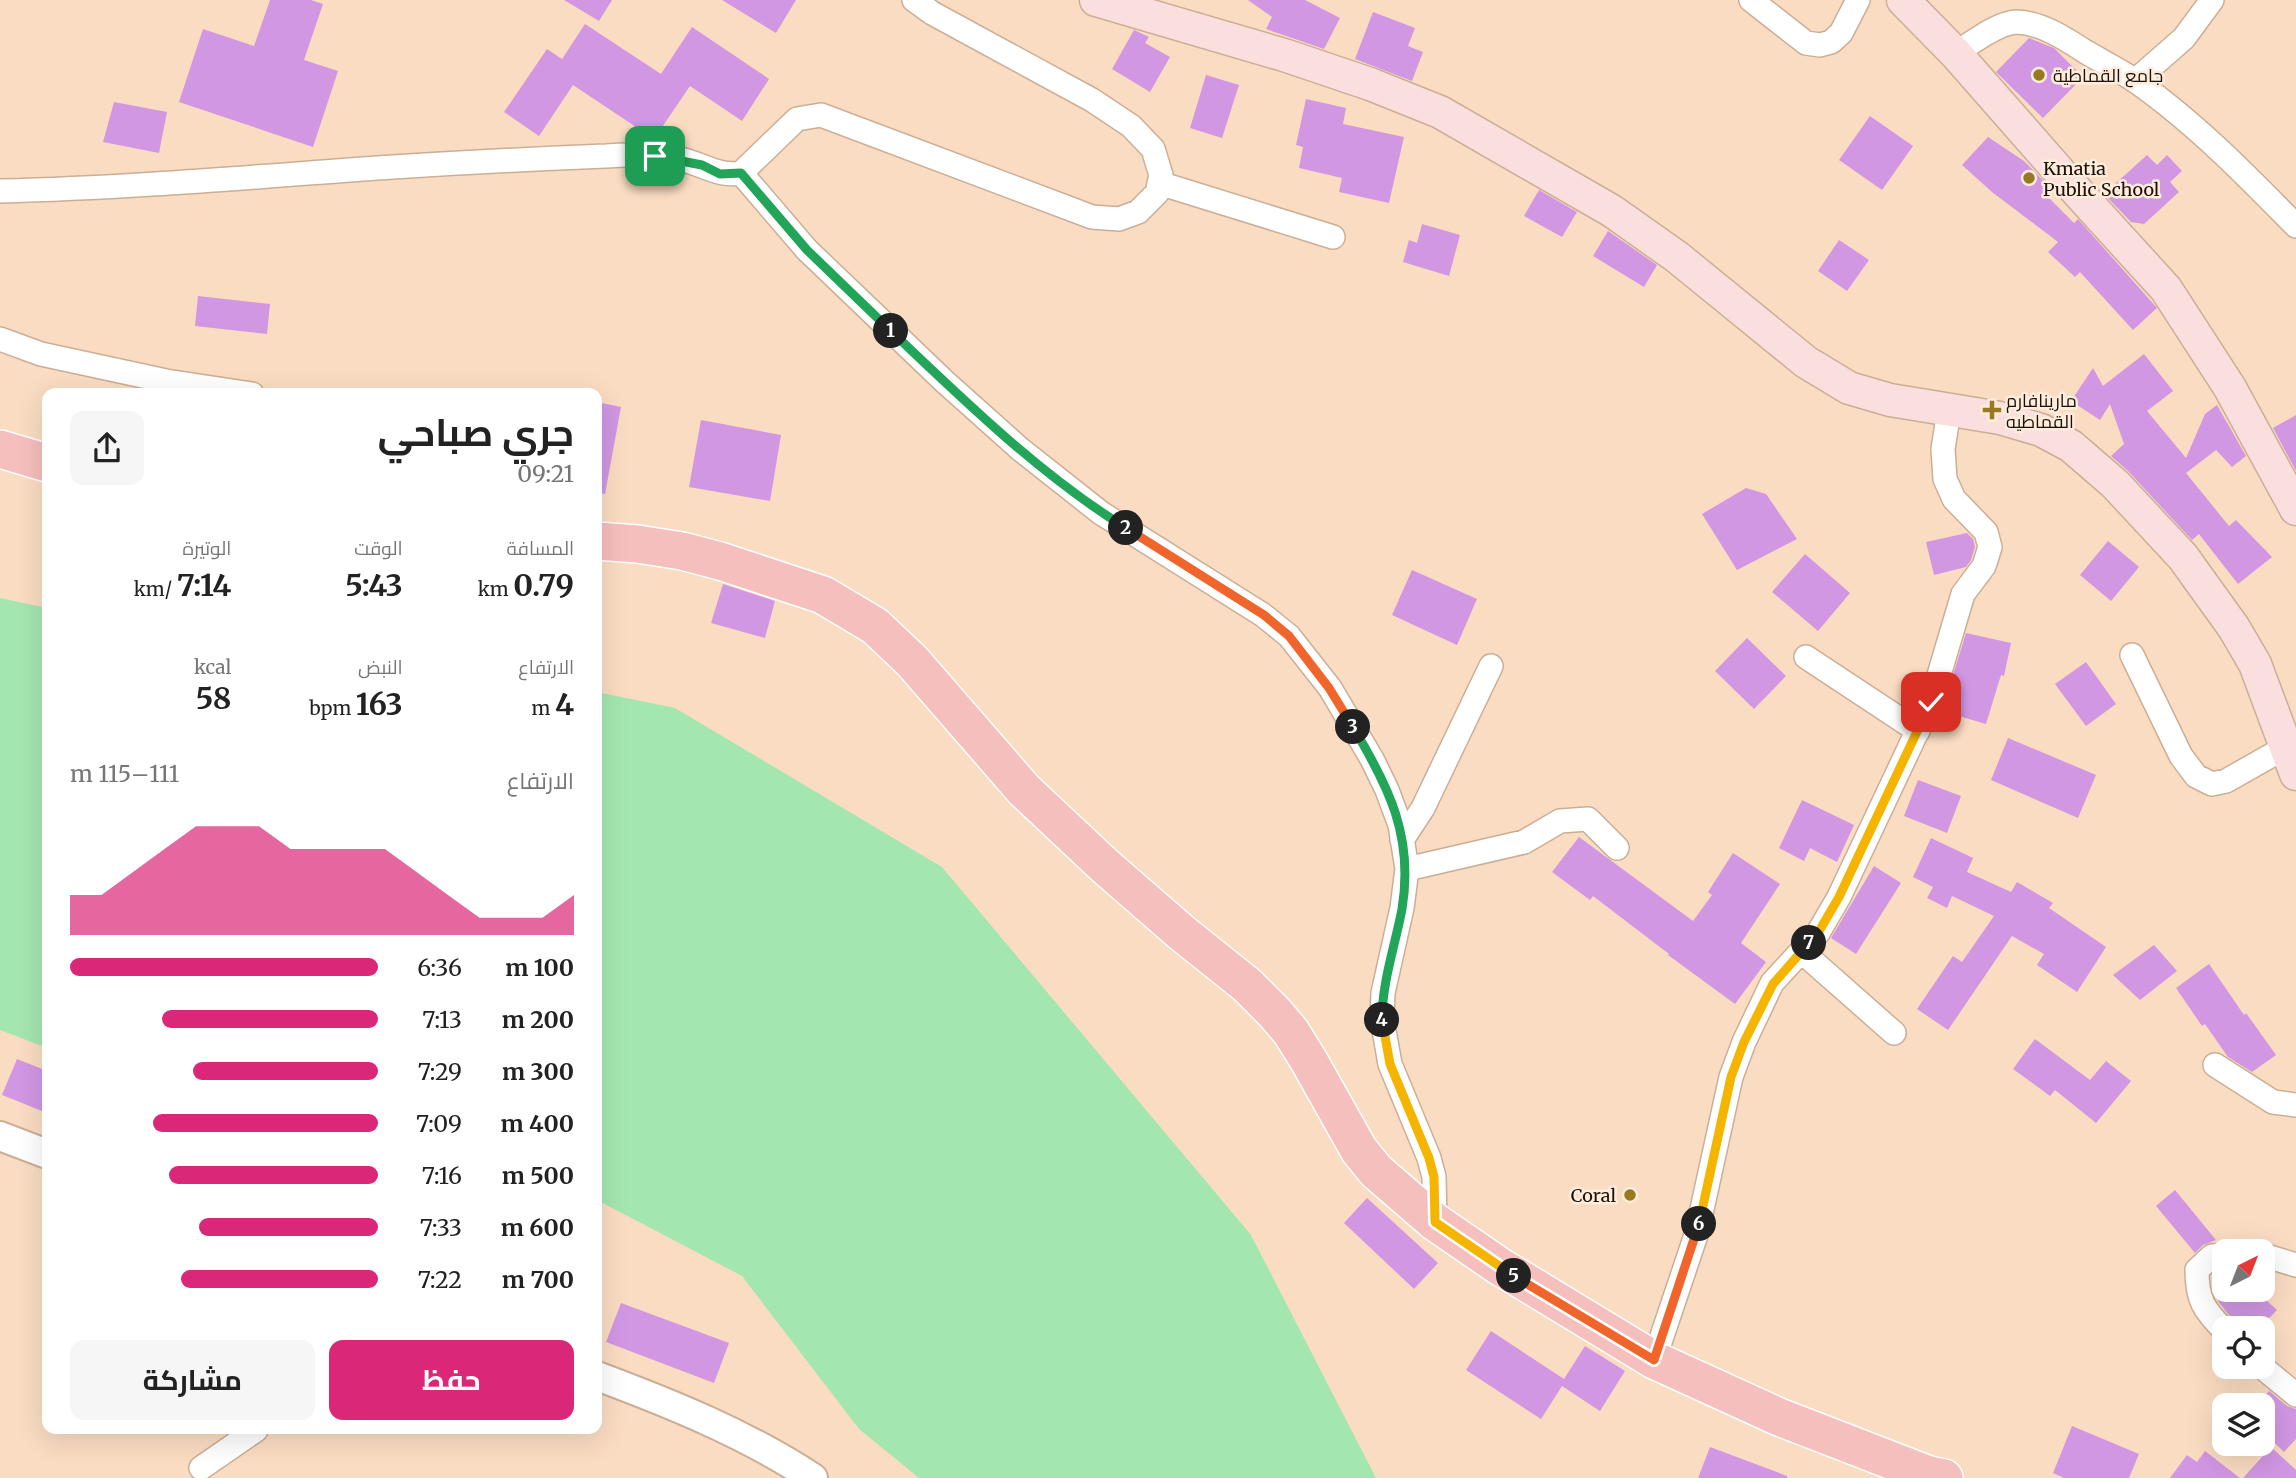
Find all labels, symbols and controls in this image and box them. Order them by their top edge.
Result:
place label: جامع القماطية [2053,64,2163,88]
marker: جامع القماطية [2031,67,2047,83]
pin [625,126,685,186]
icon: arrive [636,137,674,175]
place label: Kmatia Public School [2043,157,2160,201]
marker: Kmatia Public School [2021,170,2037,186]
pin: 1 [874,314,908,348]
text: 1 [886,318,895,342]
place label: مارينافارم القماطيه [2006,389,2077,433]
marker: مارينافارم القماطيه [1984,402,2000,418]
text: جري صباحي [378,409,574,456]
button: share [70,411,144,485]
text: 09:21 [517,459,574,488]
pin: 2 [1108,510,1144,546]
text: 2 [1120,515,1131,539]
text: الوتيرة [183,536,231,560]
text: الوقت [354,536,403,560]
text: المسافة [506,536,574,560]
text: 7:14 [177,566,231,604]
text: 5:43 [345,566,403,604]
text: 0.79 [513,566,574,604]
text: /km [134,577,177,601]
text: km [478,577,513,601]
text: kcal [194,655,231,679]
text: النبض [358,655,403,679]
text: الارتفاع [518,655,574,679]
pin [1901,672,1961,732]
text: 58 [196,679,231,717]
icon: check [1912,683,1950,721]
text: 163 [356,685,403,723]
text: 4 [555,685,574,723]
text: bpm [309,696,356,720]
text: m [532,696,555,720]
pin: 3 [1336,710,1370,744]
text: 3 [1347,714,1358,738]
text: 111–115 m [70,759,179,788]
text: الارتفاع [507,766,574,795]
pin: 7 [1792,926,1826,960]
text: 7 [1803,930,1814,954]
text: 6:36 [417,953,462,982]
text: 100 m [505,953,574,982]
pin: 4 [1364,1002,1400,1038]
text: 7:13 [422,1005,462,1034]
text: 200 m [502,1005,574,1034]
text: 4 [1375,1007,1388,1031]
text: 7:29 [418,1057,462,1086]
text: 300 m [502,1057,574,1086]
text: 7:09 [416,1109,462,1138]
text: 400 m [501,1109,574,1138]
text: 7:16 [422,1161,462,1190]
text: 500 m [502,1161,574,1190]
place label: Coral [1571,1184,1616,1207]
marker: Coral [1622,1187,1638,1203]
pin: 6 [1682,1206,1716,1242]
text: 6 [1693,1211,1704,1235]
text: 7:33 [420,1213,462,1242]
text: 600 m [501,1213,574,1242]
north arrow [2212,1239,2275,1302]
map controls [2212,1239,2275,1456]
pin: 5 [1496,1258,1532,1294]
text: 5 [1508,1263,1519,1287]
text: 7:22 [418,1265,462,1294]
text: 700 m [502,1265,574,1294]
button: locate [2212,1316,2275,1379]
button: مشاركة [70,1340,315,1420]
button: حفظ [329,1340,574,1420]
button: layers [2212,1393,2275,1456]

